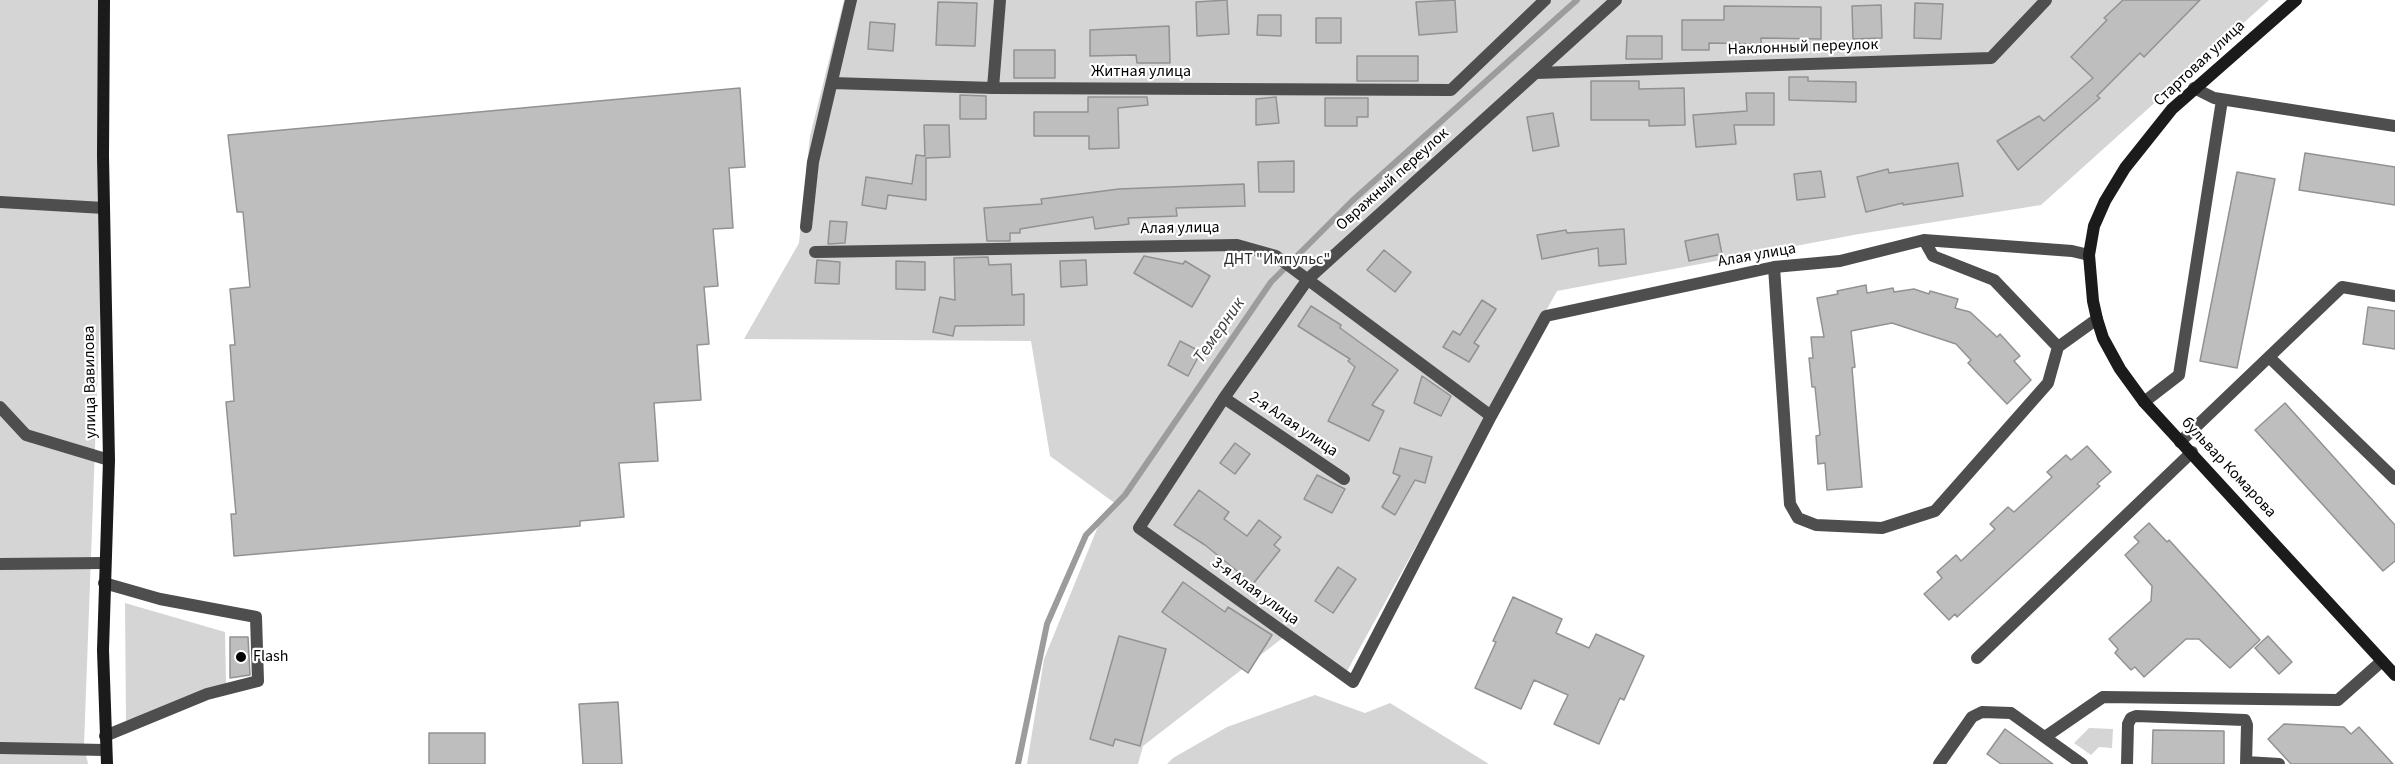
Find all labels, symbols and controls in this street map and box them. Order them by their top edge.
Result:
street label: Стартовая улица [2150,17,2250,111]
street label: Наклонный переулок [1727,36,1879,60]
street label: Житная улица [1091,62,1191,82]
street label: Овражный переулок [1333,124,1453,236]
street label: Алая улица [1140,219,1220,239]
street label: Алая улица [1716,240,1798,272]
park label: ДНТ "Импульс" [1224,250,1330,270]
water label: Темерник [1190,294,1250,368]
street label: улица Вавилова [80,325,102,439]
street label: 2-я Алая улица [1245,388,1341,462]
street label: бульвар Комарова [2177,414,2279,522]
street label: 3-я Алая улица [1208,554,1302,630]
place label: Flash [253,647,288,667]
marker: Flash [234,650,248,664]

